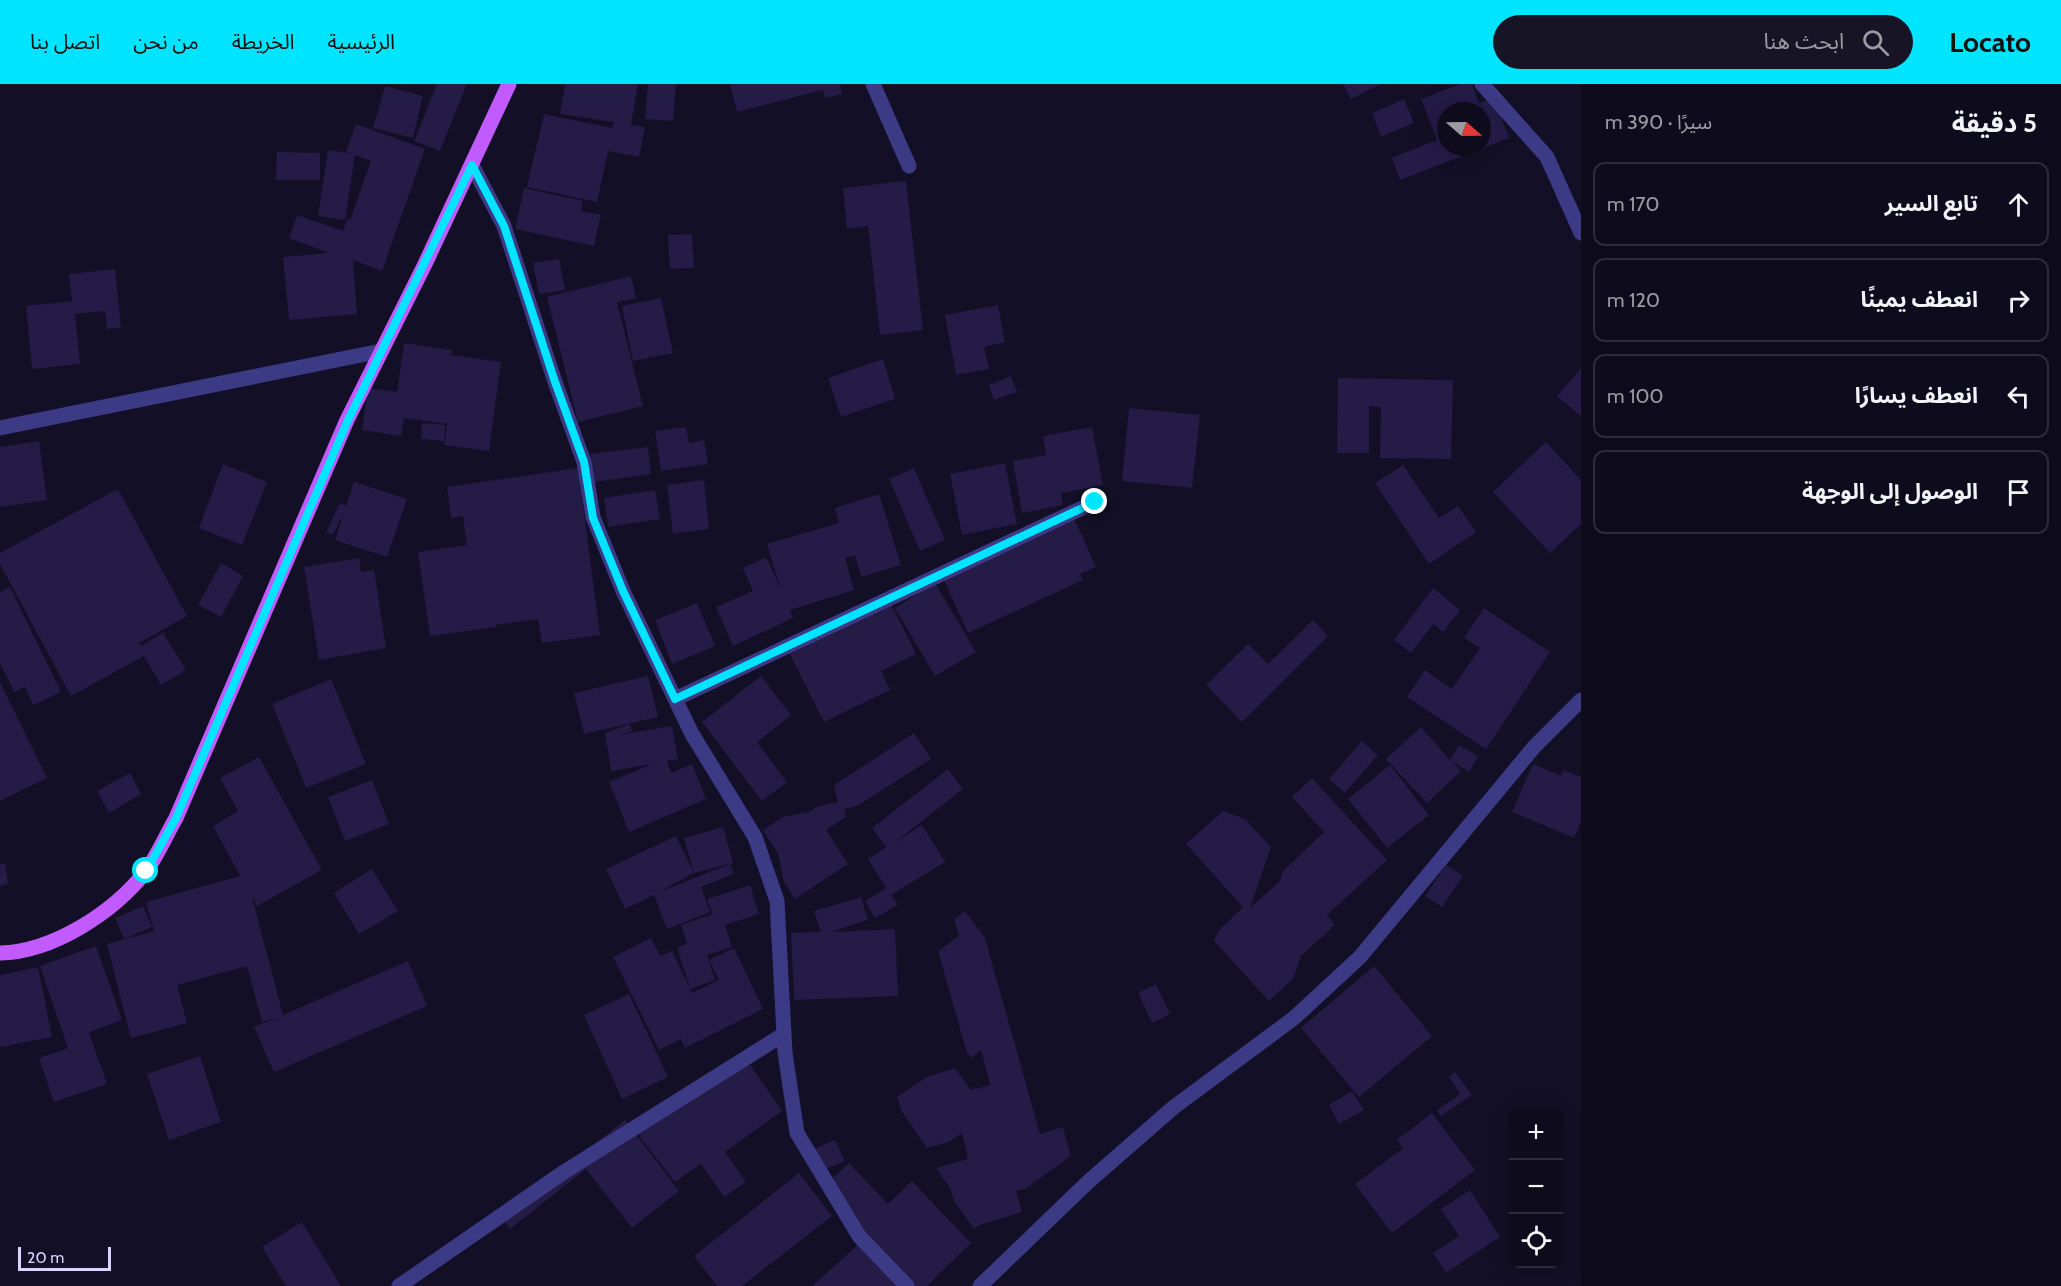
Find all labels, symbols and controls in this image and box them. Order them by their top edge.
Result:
search box [1493,15,1913,69]
text: Locato [1949,25,2031,59]
icon: search [1859,26,1892,59]
text: ابحث هنا [1763,28,1844,55]
text: اتصل بنا [30,29,100,54]
text: من نحن [133,29,199,54]
text: الخريطة [232,29,295,54]
text: الرئيسية [328,29,395,54]
north arrow [1437,102,1491,156]
text: 5 دقيقة [1952,107,2037,139]
text: سيرًا · 390 m [1605,110,1712,134]
icon: ahead [2002,188,2035,221]
text: تابع السير [1885,190,1978,217]
text: 170 m [1607,192,1659,216]
icon: right [2002,284,2035,317]
text: انعطف يمينًا [1861,286,1978,313]
text: 120 m [1607,288,1660,312]
icon: left [2002,380,2035,413]
text: انعطف يسارًا [1855,382,1978,409]
text: 100 m [1607,384,1664,408]
icon: arrive [2002,476,2035,509]
text: الوصول إلى الوجهة [1802,478,1978,505]
route end [1081,488,1107,514]
route start [132,857,158,883]
map controls [1509,1106,1563,1268]
button: + [1509,1106,1563,1160]
button: − [1509,1160,1563,1214]
button: locate [1509,1214,1563,1268]
scale bar [18,1244,111,1272]
text: 20 m [27,1248,64,1267]

